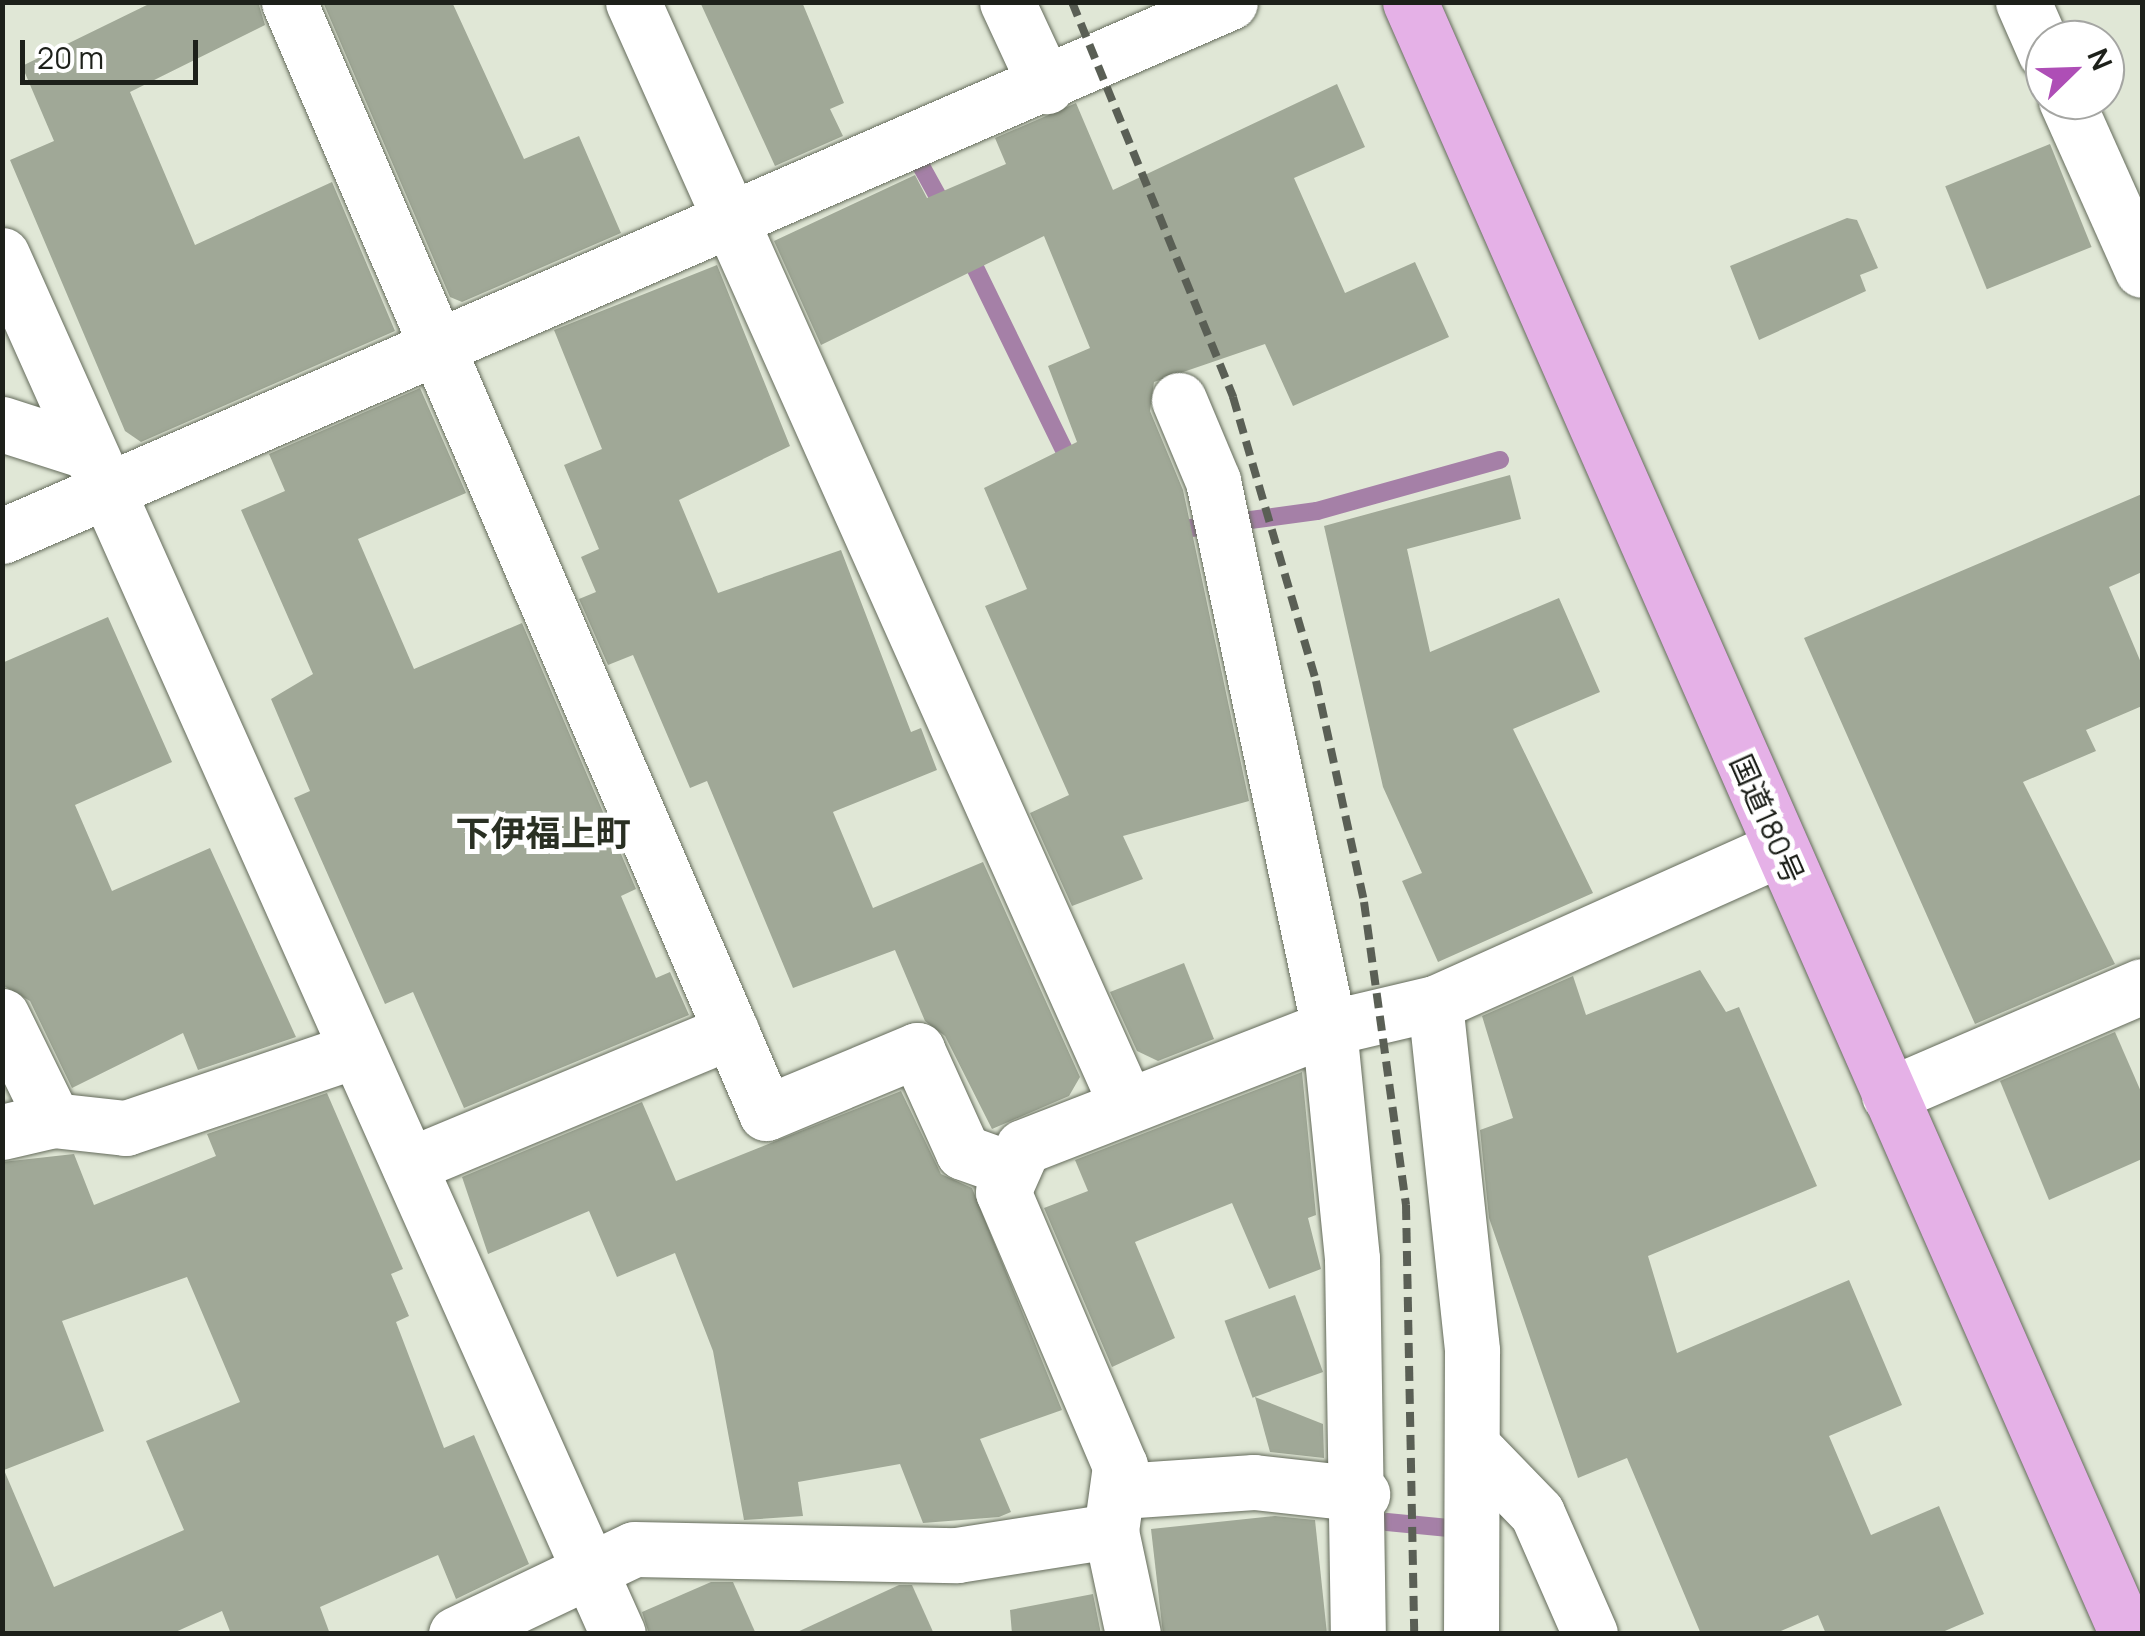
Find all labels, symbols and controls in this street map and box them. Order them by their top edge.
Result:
scale bar [25,20,202,82]
north arrow [2025,20,2125,120]
text: 20 m [37,37,104,78]
text: N [2079,42,2122,76]
street label: 国道180号 [1723,749,1811,889]
district label: 下伊福上町 [456,812,630,854]

